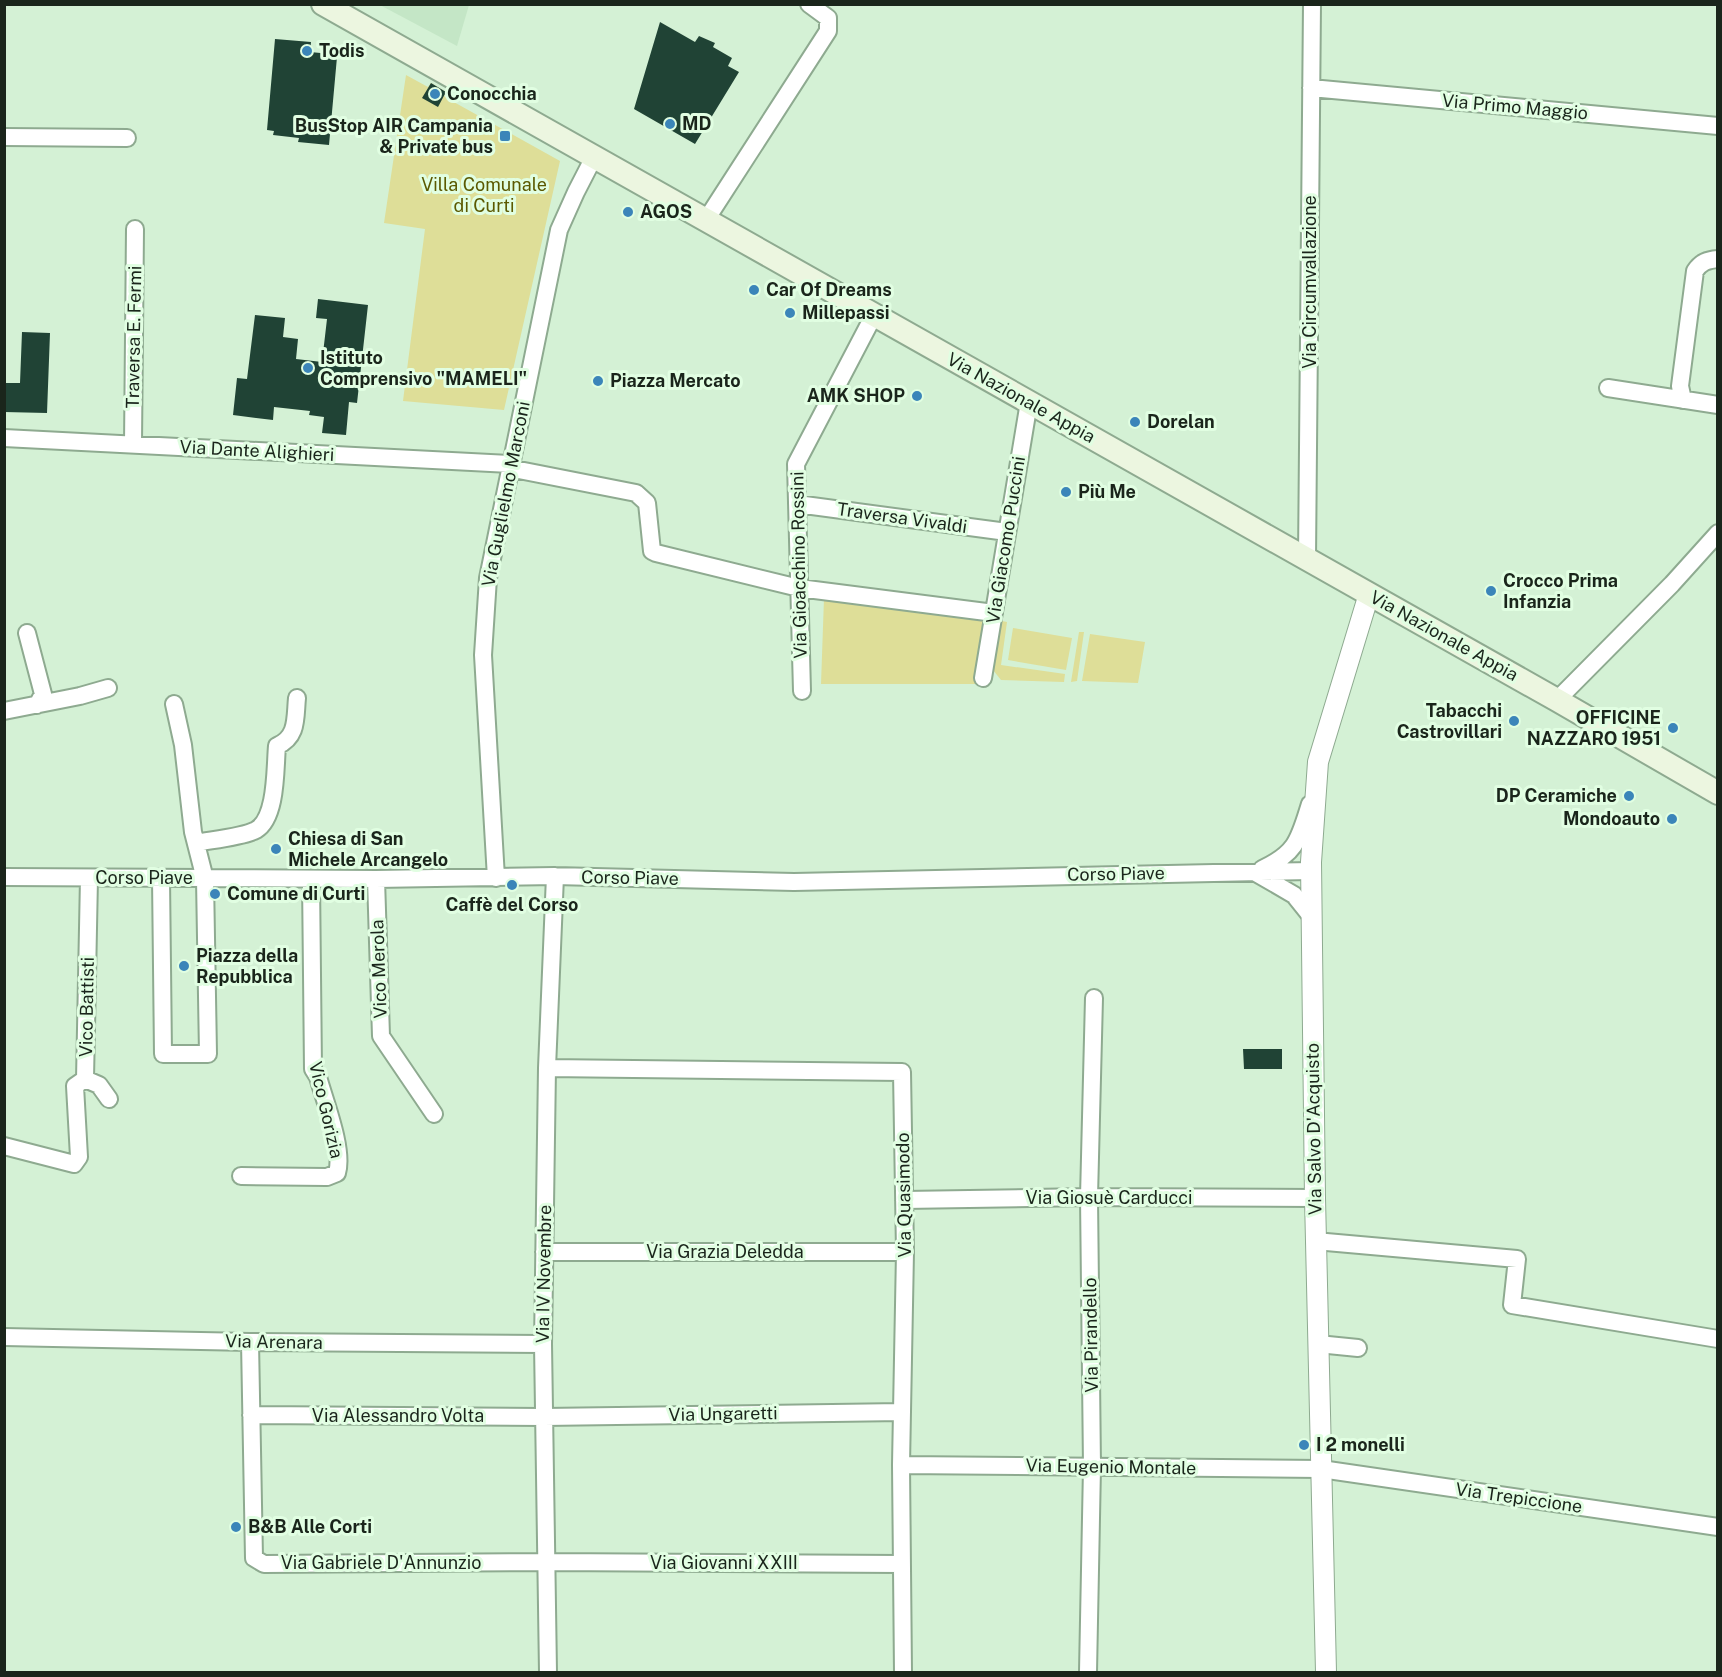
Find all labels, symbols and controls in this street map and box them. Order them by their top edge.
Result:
place label: Todis [319,40,364,61]
marker: Todis [300,44,314,58]
place label: Conocchia [447,83,537,104]
marker: Conocchia [428,87,442,101]
street label: Via Primo Maggio [1441,90,1589,123]
place label: MD [682,113,712,134]
place label: BusStop AIR Campania & Private bus [295,115,493,157]
marker: MD [663,117,677,131]
marker: BusStop AIR Campania & Private bus [498,129,512,143]
park label: Villa Comunale di Curti [421,174,547,216]
street label: Via Circumvallazione [1299,195,1320,369]
place label: AGOS [640,201,692,222]
marker: AGOS [621,205,635,219]
street label: Traversa E. Fermi [122,265,145,409]
place label: Car Of Dreams [766,279,892,300]
marker: Car Of Dreams [747,283,761,297]
place label: Millepassi [802,302,889,323]
marker: Millepassi [783,306,797,320]
place label: Istituto Comprensivo "MAMELI" [320,347,527,389]
street label: Via Nazionale Appia [944,348,1099,447]
marker: Istituto Comprensivo "MAMELI" [301,361,315,375]
place label: Piazza Mercato [610,370,741,391]
marker: Piazza Mercato [591,374,605,388]
place label: AMK SHOP [807,385,905,406]
marker: AMK SHOP [910,389,924,403]
street label: Via Guglielmo Marconi [477,399,534,588]
place label: Dorelan [1147,411,1215,432]
marker: Dorelan [1128,415,1142,429]
street label: Via Dante Alighieri [179,436,335,465]
street label: Via Giacomo Puccini [982,455,1029,625]
street label: Via Gioacchino Rossini [786,471,811,659]
place label: Più Me [1078,481,1136,502]
marker: Più Me [1059,485,1073,499]
street label: Traversa Vivaldi [836,498,969,537]
place label: Crocco Prima Infanzia [1503,570,1618,612]
marker: Crocco Prima Infanzia [1484,584,1498,598]
street label: Via Nazionale Appia [1367,586,1522,685]
place label: Tabacchi Castrovillari [1397,700,1502,742]
place label: OFFICINE NAZZARO 1951 [1527,707,1661,749]
marker: Tabacchi Castrovillari [1507,714,1521,728]
marker: OFFICINE NAZZARO 1951 [1666,721,1680,735]
place label: DP Ceramiche [1496,785,1617,806]
marker: DP Ceramiche [1622,789,1636,803]
place label: Mondoauto [1563,808,1660,829]
marker: Mondoauto [1665,812,1679,826]
place label: Chiesa di San Michele Arcangelo [288,828,448,870]
marker: Chiesa di San Michele Arcangelo [269,842,283,856]
street label: Corso Piave [1067,862,1165,885]
street label: Corso Piave [581,866,679,889]
street label: Corso Piave [95,867,193,888]
marker: Caffè del Corso [505,878,519,892]
place label: Comune di Curti [227,883,365,904]
marker: Comune di Curti [208,887,222,901]
place label: Caffè del Corso [446,894,578,915]
street label: Vico Merola [366,919,391,1019]
place label: Piazza della Repubblica [196,945,298,987]
street label: Vico Battisti [75,957,98,1057]
marker: Piazza della Repubblica [177,959,191,973]
street label: Via Salvo D'Acquisto [1302,1043,1325,1215]
street label: Vico Gorizia [305,1059,348,1160]
street label: Via Quasimodo [892,1132,915,1258]
street label: Via Giosuè Carducci [1026,1187,1192,1208]
street label: Via IV Novembre [532,1205,555,1343]
street label: Via Grazia Deledda [646,1241,804,1262]
street label: Via Pirandello [1079,1277,1102,1393]
street label: Via Arenara [225,1330,323,1353]
street label: Via Ungaretti [668,1402,778,1425]
street label: Via Alessandro Volta [312,1405,484,1426]
place label: I 2 monelli [1316,1434,1405,1455]
marker: I 2 monelli [1297,1438,1311,1452]
street label: Via Eugenio Montale [1025,1455,1197,1478]
street label: Via Trepiccione [1454,1478,1584,1517]
place label: B&B Alle Corti [248,1516,372,1537]
marker: B&B Alle Corti [229,1520,243,1534]
street label: Via Gabriele D'Annunzio [281,1552,481,1573]
street label: Via Giovanni XXIII [650,1552,798,1573]

